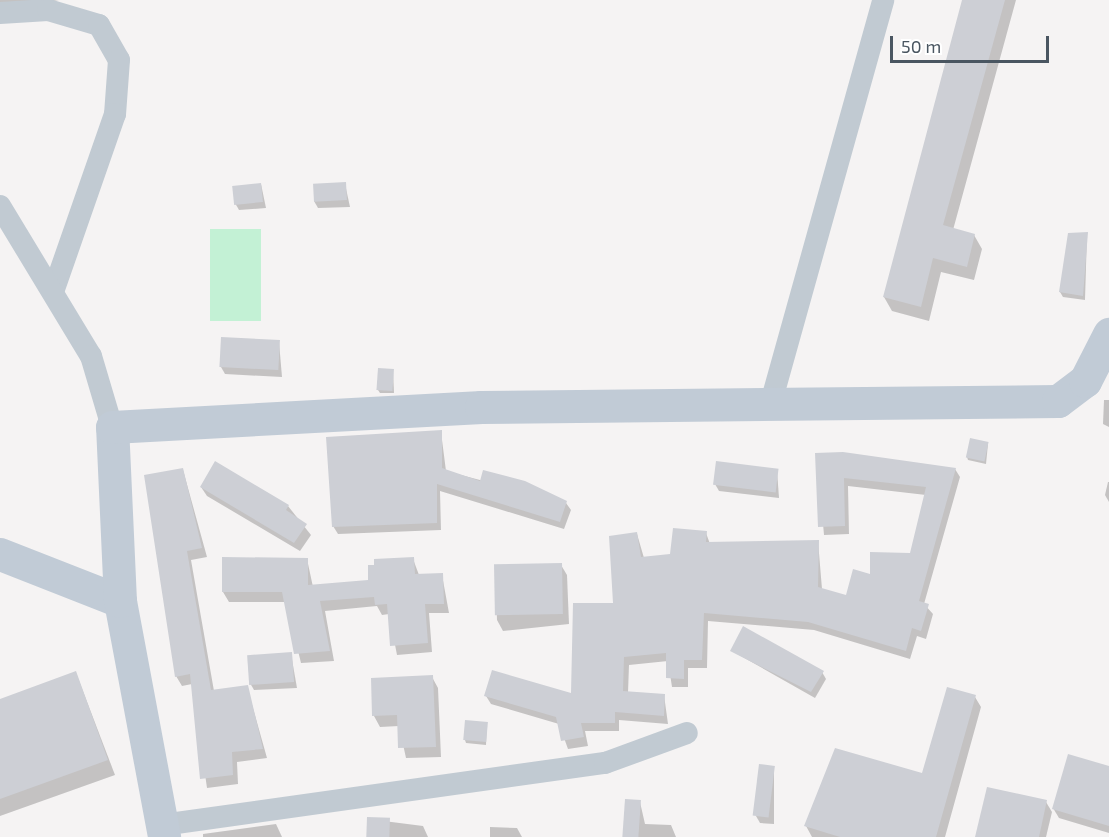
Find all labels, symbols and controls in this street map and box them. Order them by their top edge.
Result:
scale bar [893,24,1052,62]
text: 50 m [901,35,941,57]

